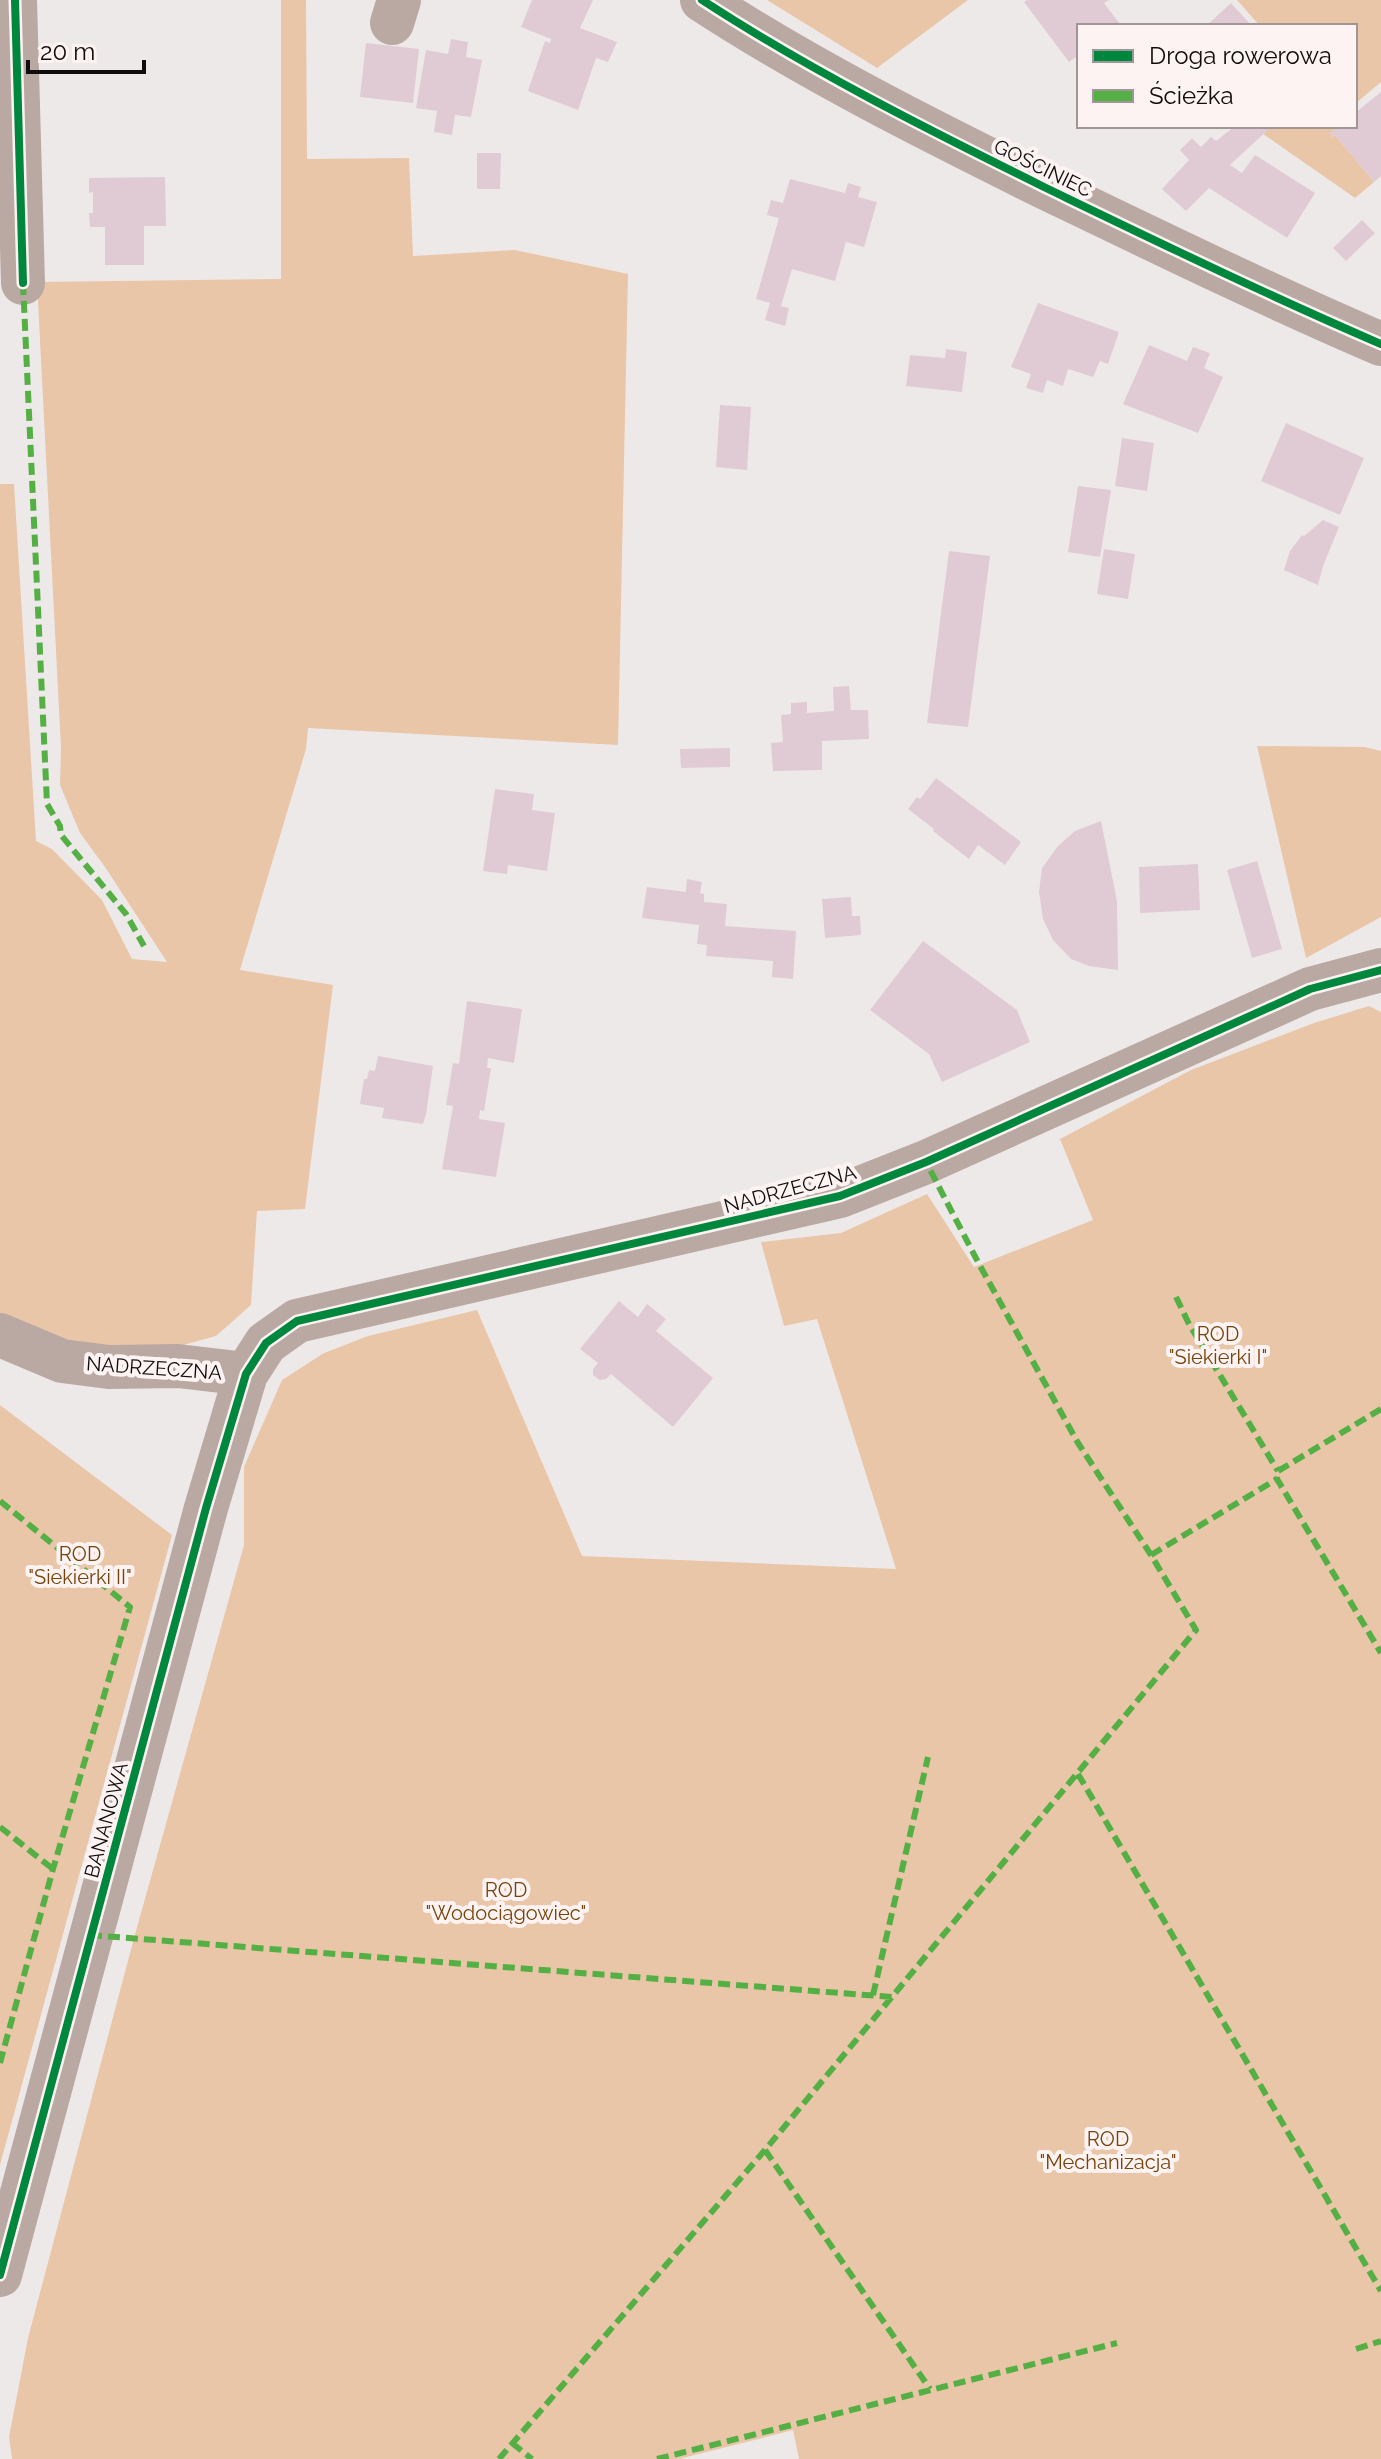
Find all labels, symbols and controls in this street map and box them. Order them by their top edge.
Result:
scale bar [28,24,144,74]
legend [1077,24,1357,128]
text: 20 m [40,37,95,66]
text: Droga rowerowa [1149,41,1332,70]
text: Ścieżka [1149,81,1233,110]
street label: GOŚCINIEC [990,133,1097,202]
street label: NADRZECZNA [721,1160,859,1218]
park label: ROD "Siekierki I" [1169,1322,1267,1369]
street label: NADRZECZNA [85,1351,223,1385]
park label: ROD "Siekierki II" [28,1542,132,1589]
street label: BANANOWA [79,1759,133,1880]
park label: ROD "Wodociągowiec" [426,1878,586,1925]
park label: ROD "Mechanizacja" [1039,2127,1177,2174]

